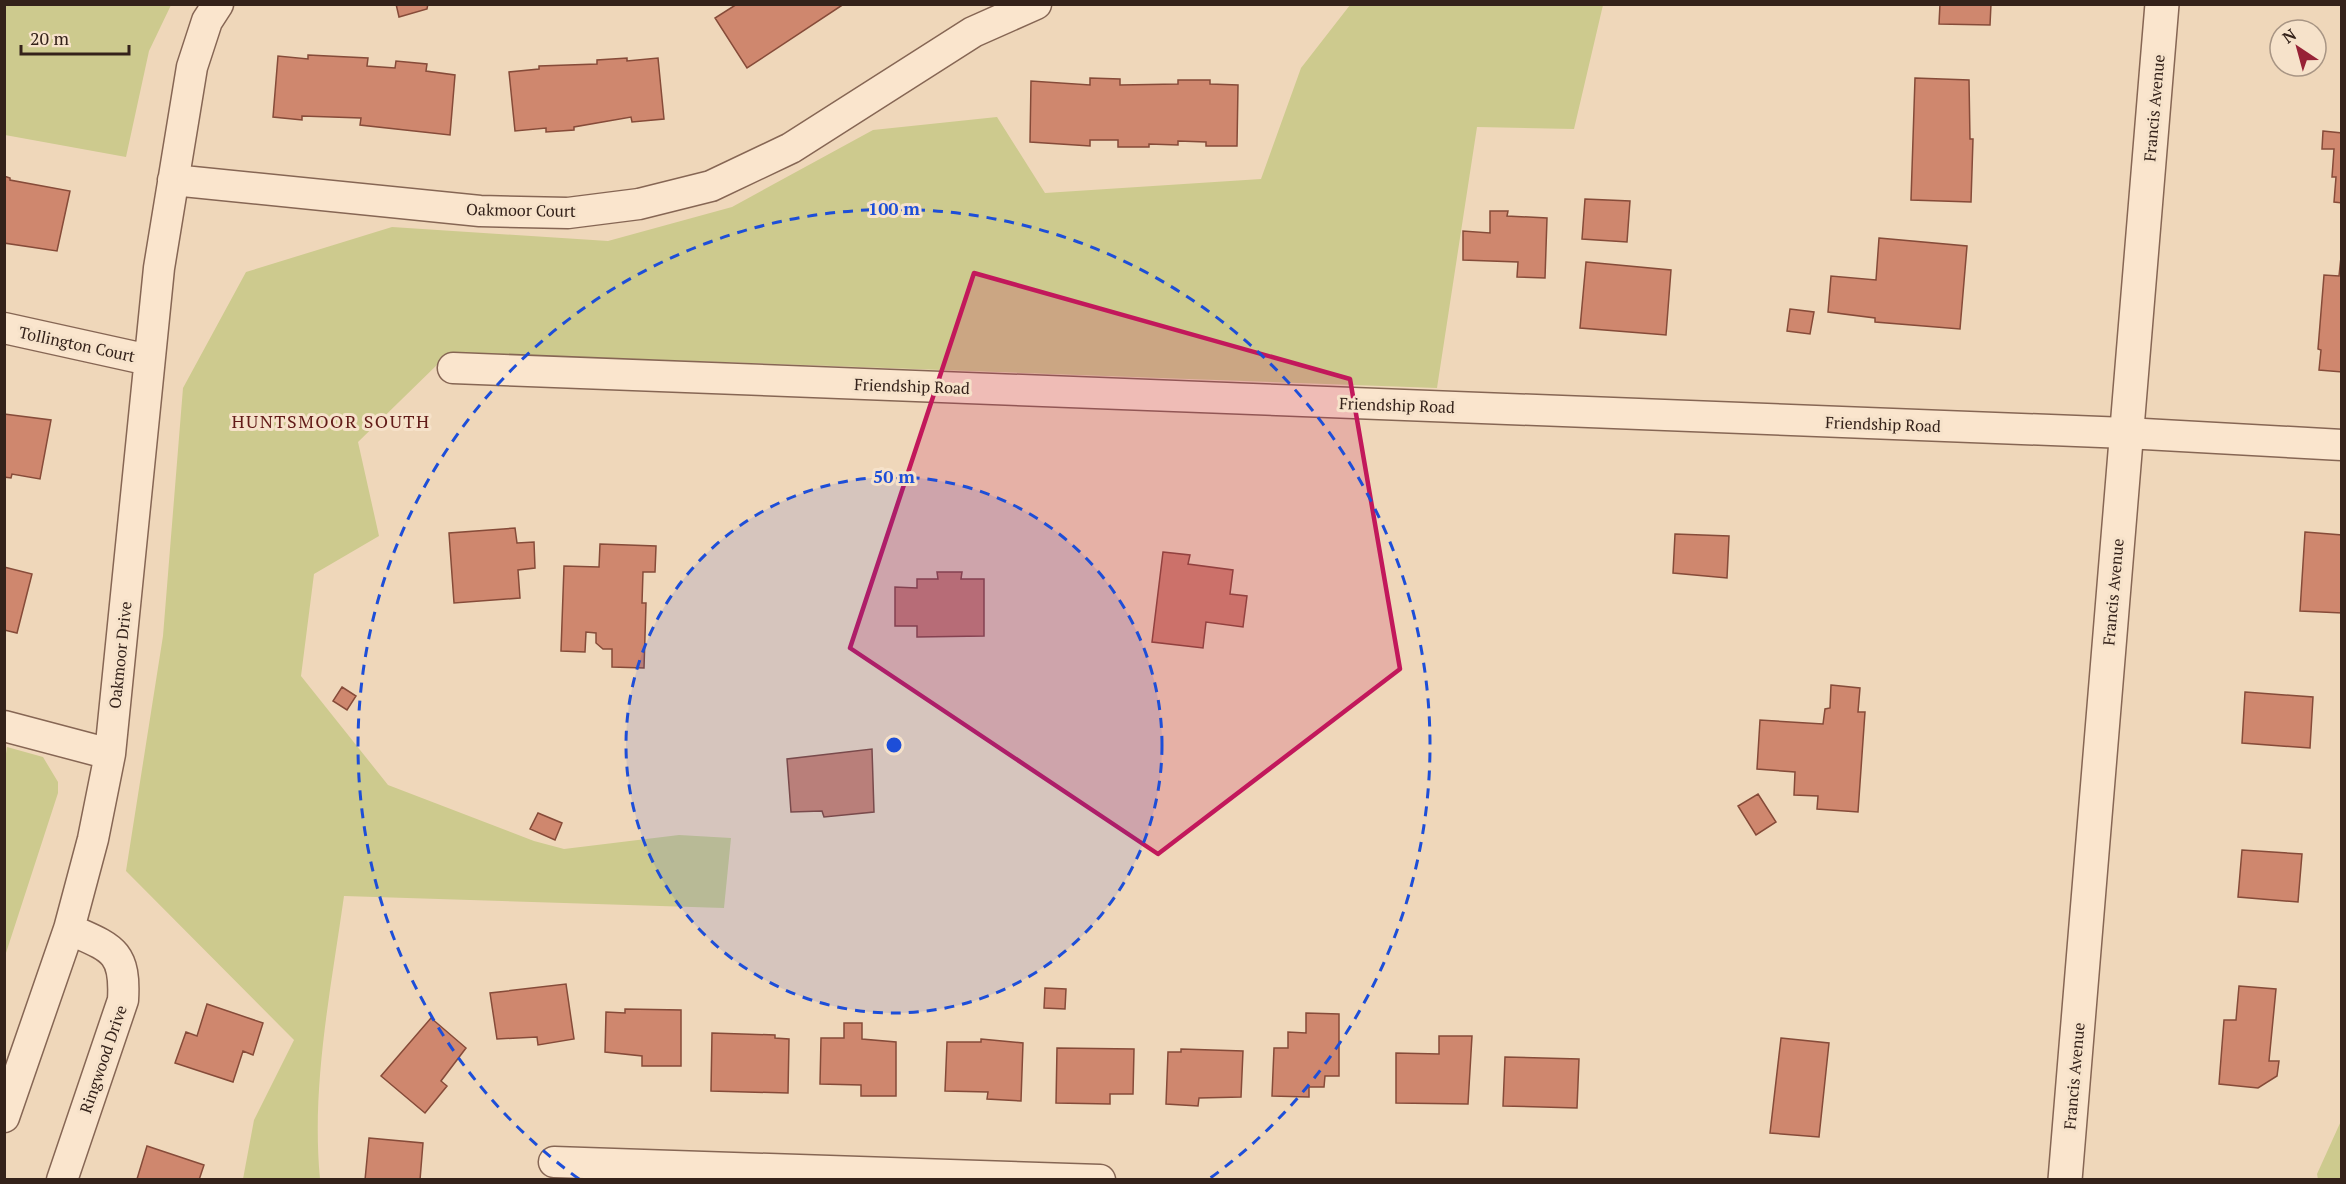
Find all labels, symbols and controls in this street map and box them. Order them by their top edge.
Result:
scale bar [21,18,129,56]
north arrow [2268,18,2328,78]
text: N [2278,23,2301,48]
text: 20 m [30,26,70,50]
street label: Francis Avenue [2138,53,2170,163]
text: 100 m [868,196,920,220]
street label: Oakmoor Court [466,198,576,222]
street label: Tollington Court [17,321,137,367]
street label: Friendship Road [854,373,970,399]
street label: Friendship Road [1339,392,1455,418]
district label: HUNTSMOOR SOUTH [231,409,431,433]
street label: Friendship Road [1825,411,1941,437]
text: 50 m [873,464,915,488]
street label: Francis Avenue [2097,537,2129,647]
street label: Oakmoor Drive [103,600,137,710]
centre of rings [884,735,904,755]
street label: Ringwood Drive [74,1002,132,1116]
street label: Francis Avenue [2058,1021,2090,1131]

